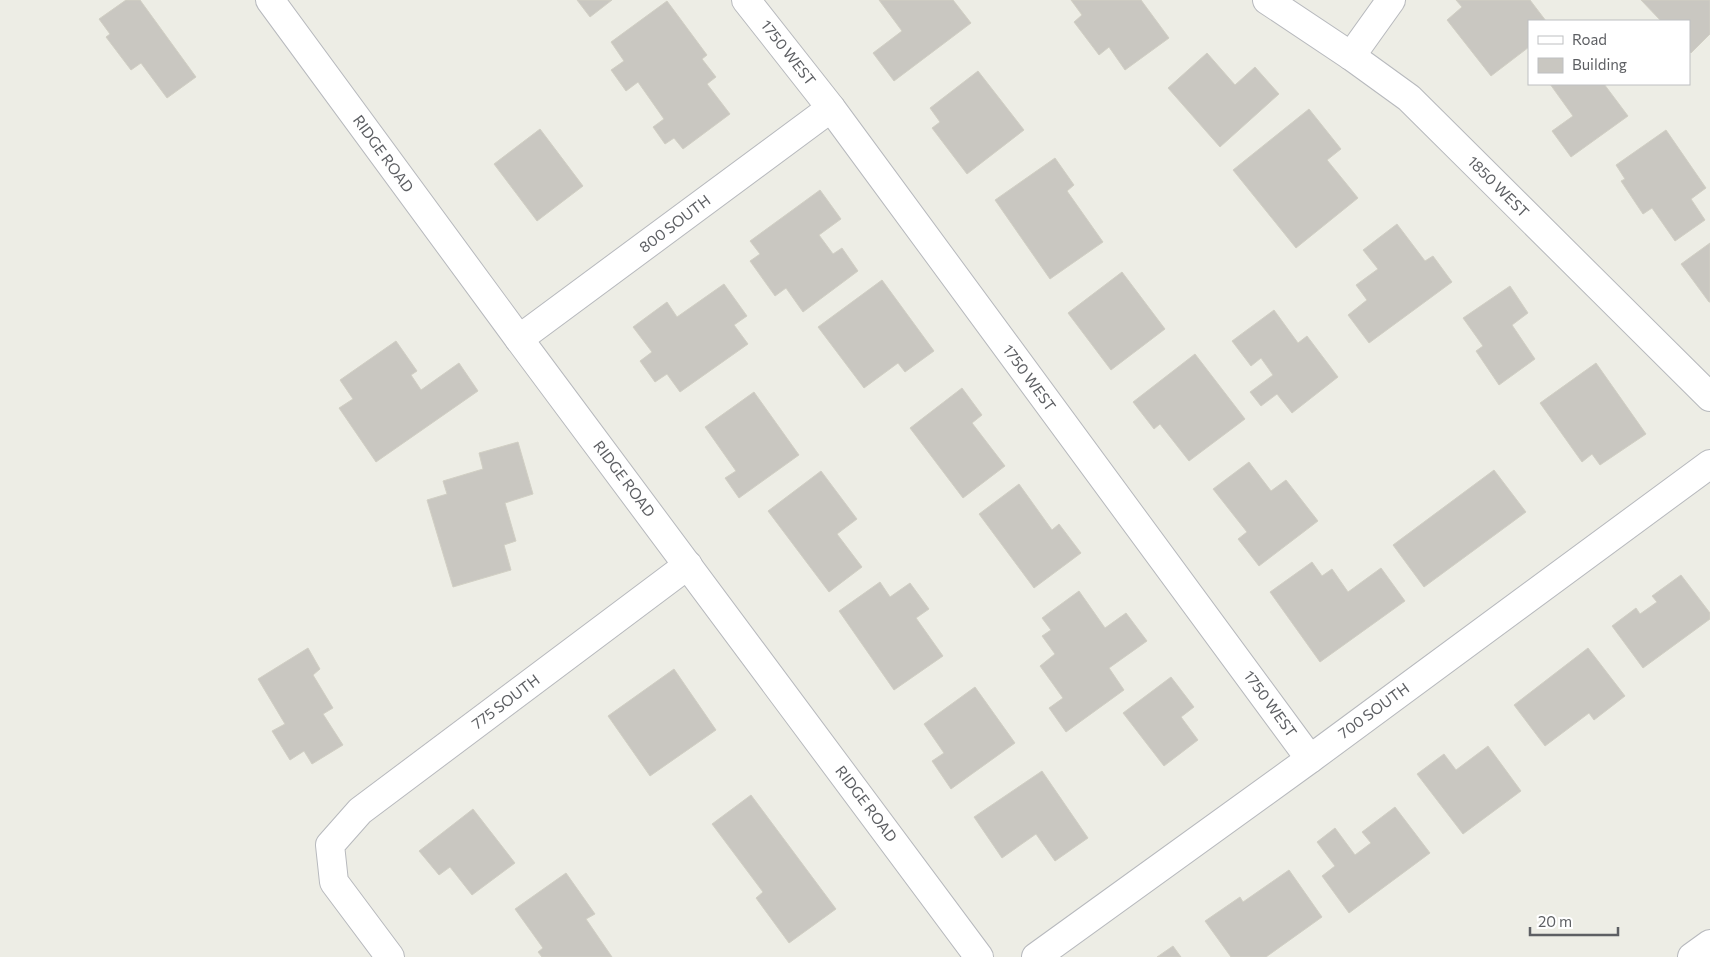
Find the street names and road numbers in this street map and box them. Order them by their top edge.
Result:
street label: 1750 WEST [758,16,820,89]
street label: RIDGE ROAD [350,111,418,196]
street label: 1850 WEST [1464,152,1533,221]
street label: 800 SOUTH [635,191,714,256]
street label: 1750 WEST [1000,341,1060,415]
street label: RIDGE ROAD [590,437,659,520]
street label: 1750 WEST [1241,667,1301,741]
street label: 775 SOUTH [468,670,543,733]
street label: 700 SOUTH [1334,678,1412,742]
street label: RIDGE ROAD [832,762,901,845]

